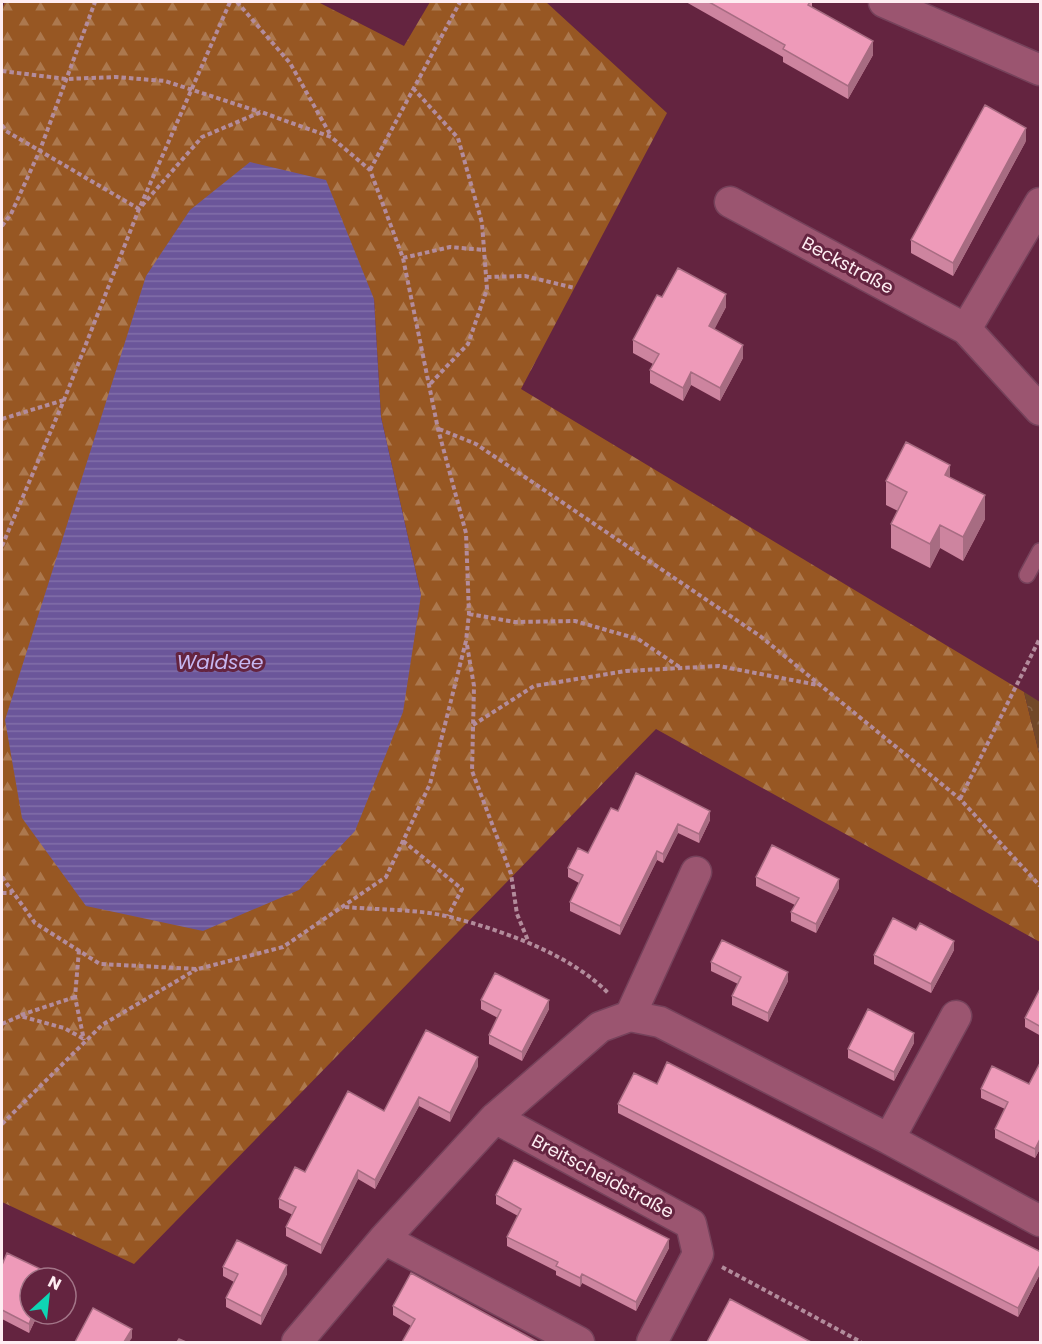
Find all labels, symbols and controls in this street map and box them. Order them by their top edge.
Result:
street label: Beckstraße [798,230,898,300]
water label: Waldsee [177,648,263,676]
street label: Breitscheidstraße [527,1128,679,1224]
north arrow [18,1266,78,1326]
text: N [44,1270,65,1296]

